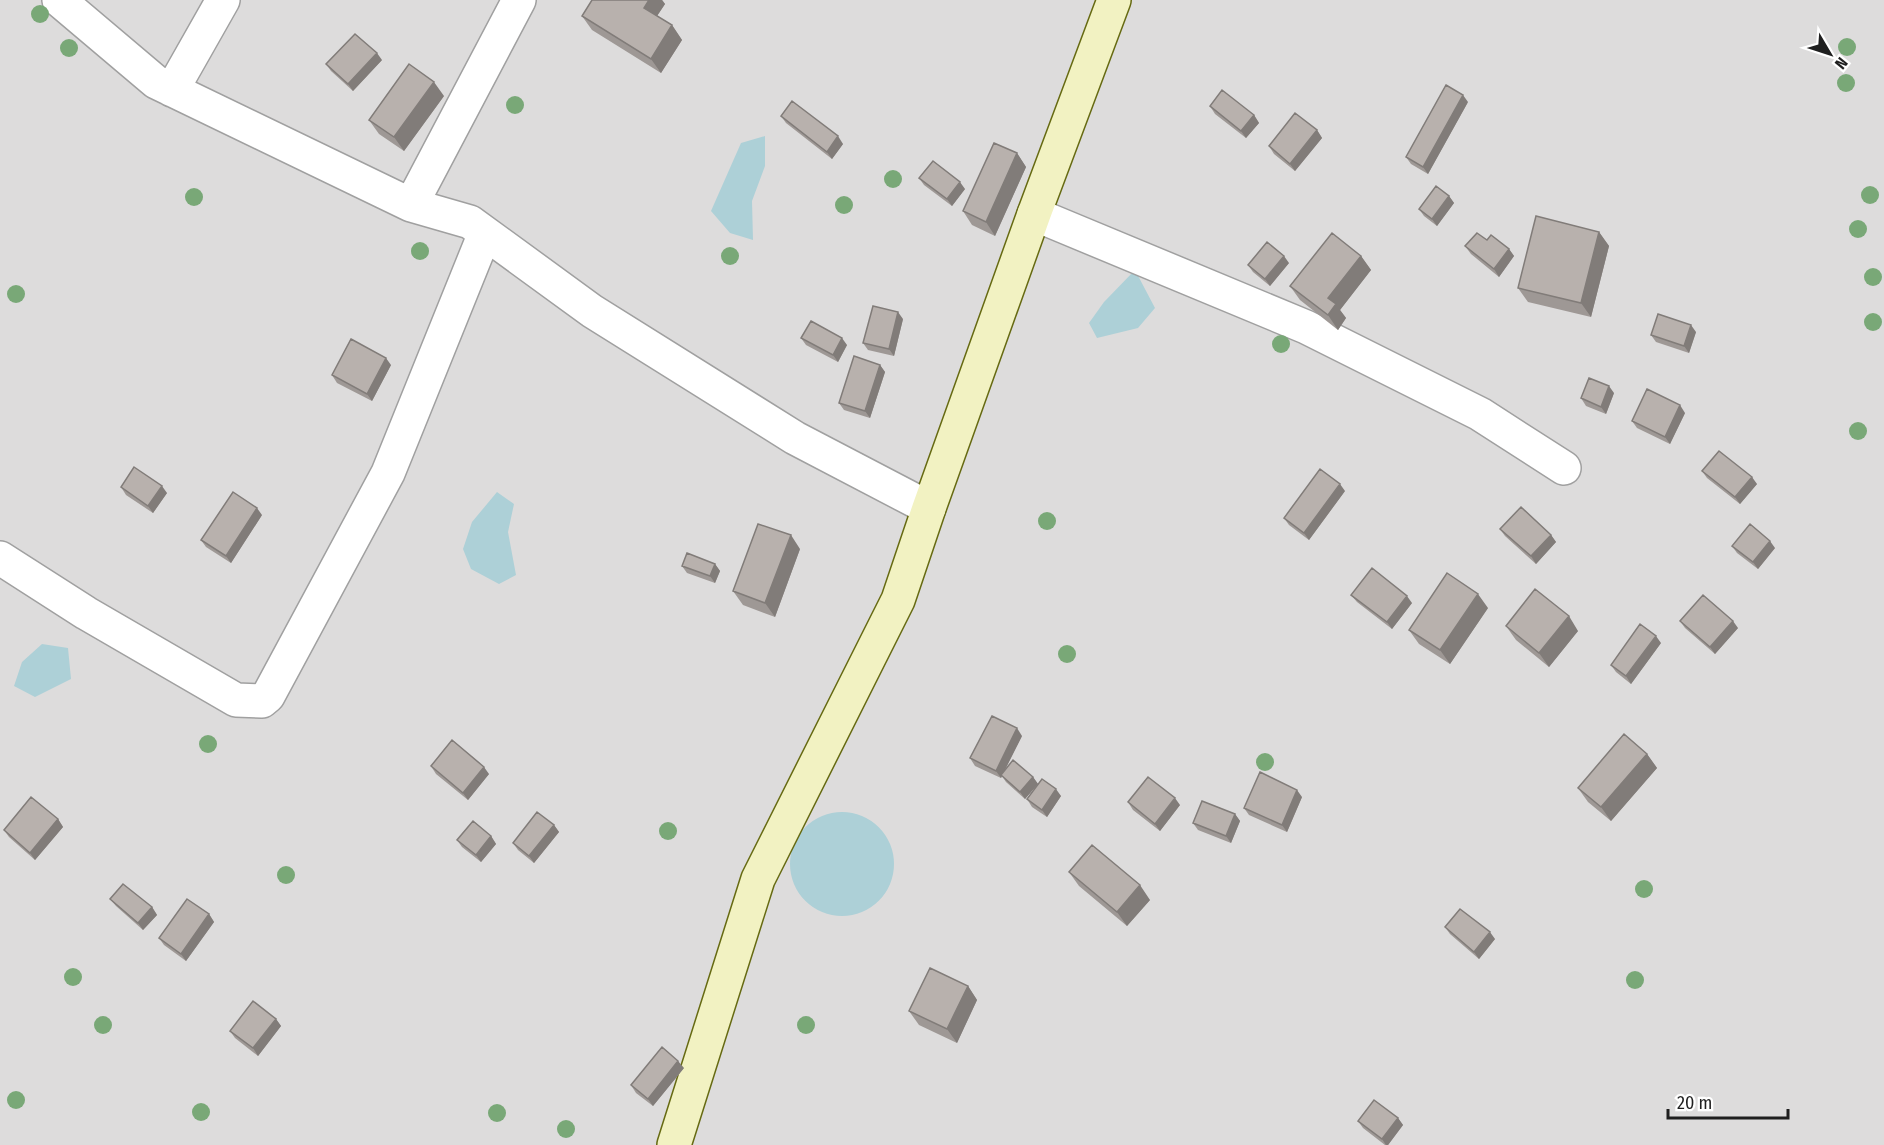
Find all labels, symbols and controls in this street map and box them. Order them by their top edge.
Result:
north arrow [1800,24,1860,84]
text: N [1831,53,1852,73]
scale bar [1668,1082,1788,1120]
text: 20 m [1677,1092,1712,1114]

